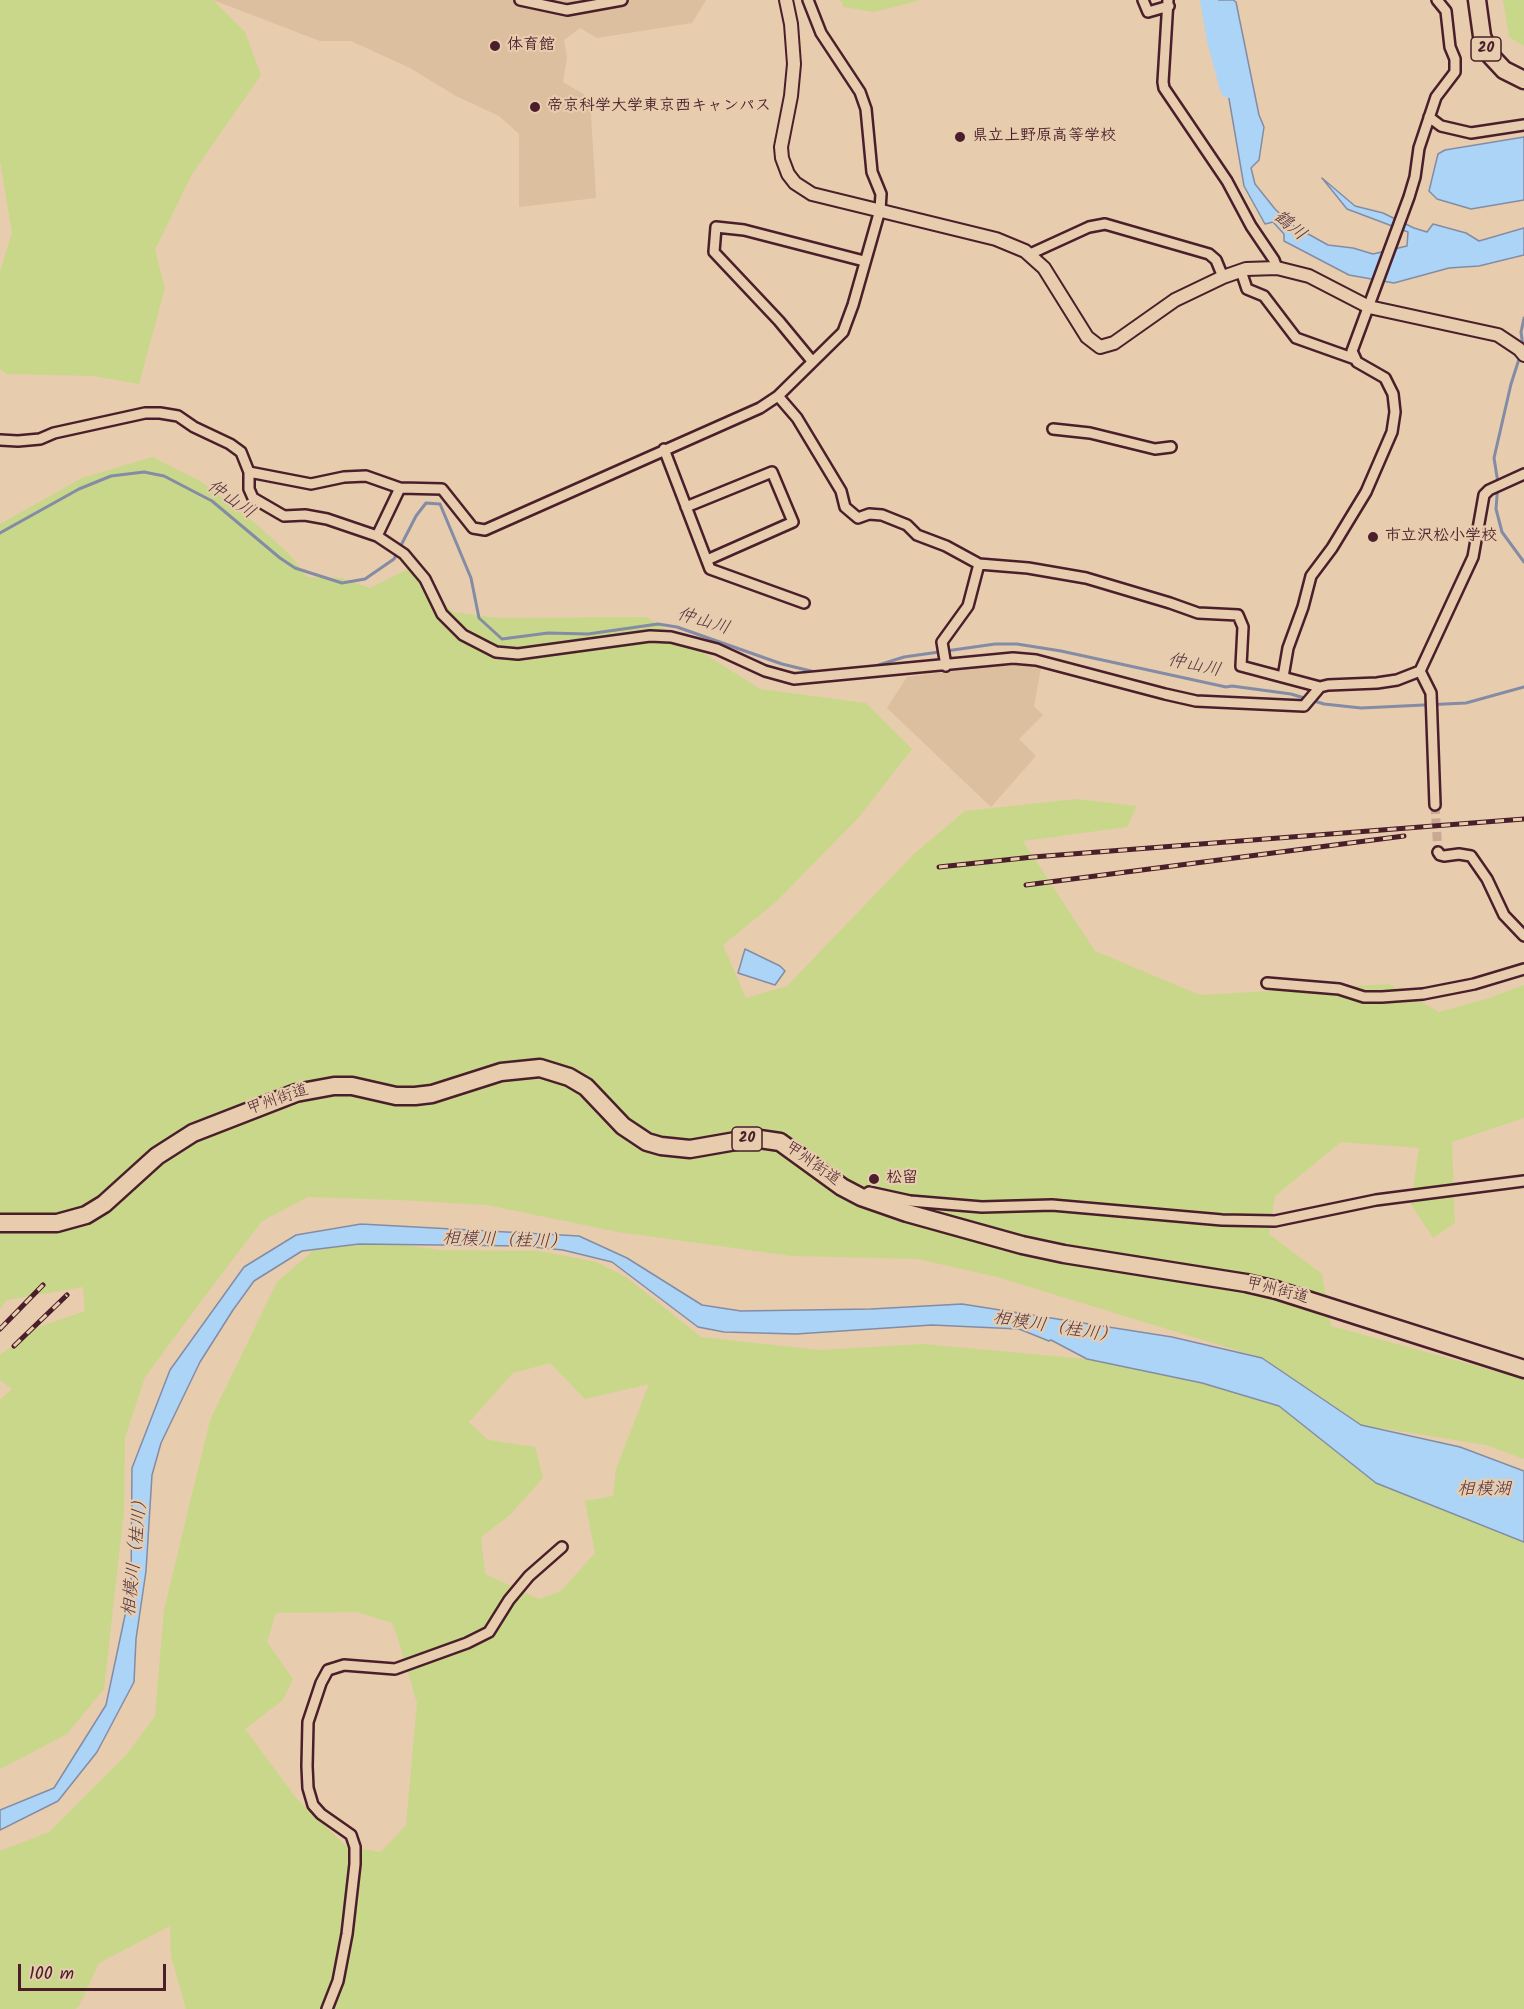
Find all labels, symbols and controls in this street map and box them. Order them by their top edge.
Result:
place label: 体育館 [507,36,555,56]
road number: 20 [1471,37,1501,61]
marker: 体育館 [488,39,502,53]
place label: 帝京科学大学東京西キャンパス [547,97,771,117]
marker: 帝京科学大学東京西キャンパス [528,100,542,114]
place label: 県立上野原高等学校 [972,127,1116,147]
marker: 県立上野原高等学校 [953,130,967,144]
water label: 鶴川 [1268,207,1310,247]
water label: 仲山川 [202,477,258,525]
place label: 市立沢松小学校 [1385,527,1497,547]
marker: 市立沢松小学校 [1366,530,1380,544]
water label: 仲山川 [674,605,732,641]
water label: 仲山川 [1165,651,1223,683]
street label: 甲州街道 [245,1082,311,1120]
road number: 20 [732,1127,762,1151]
street label: 甲州街道 [780,1139,844,1191]
place label: 松留 [886,1169,918,1189]
marker: 松留 [867,1172,881,1186]
water label: 相模川（桂川） [442,1229,568,1255]
street label: 甲州街道 [1244,1275,1310,1309]
water label: 相模川（桂川） [991,1308,1119,1350]
water label: 相模湖 [1457,1480,1511,1502]
water label: 相模川（桂川） [120,1490,154,1618]
scale bar [21,1952,170,1990]
text: 100 m [29,1960,74,1989]

